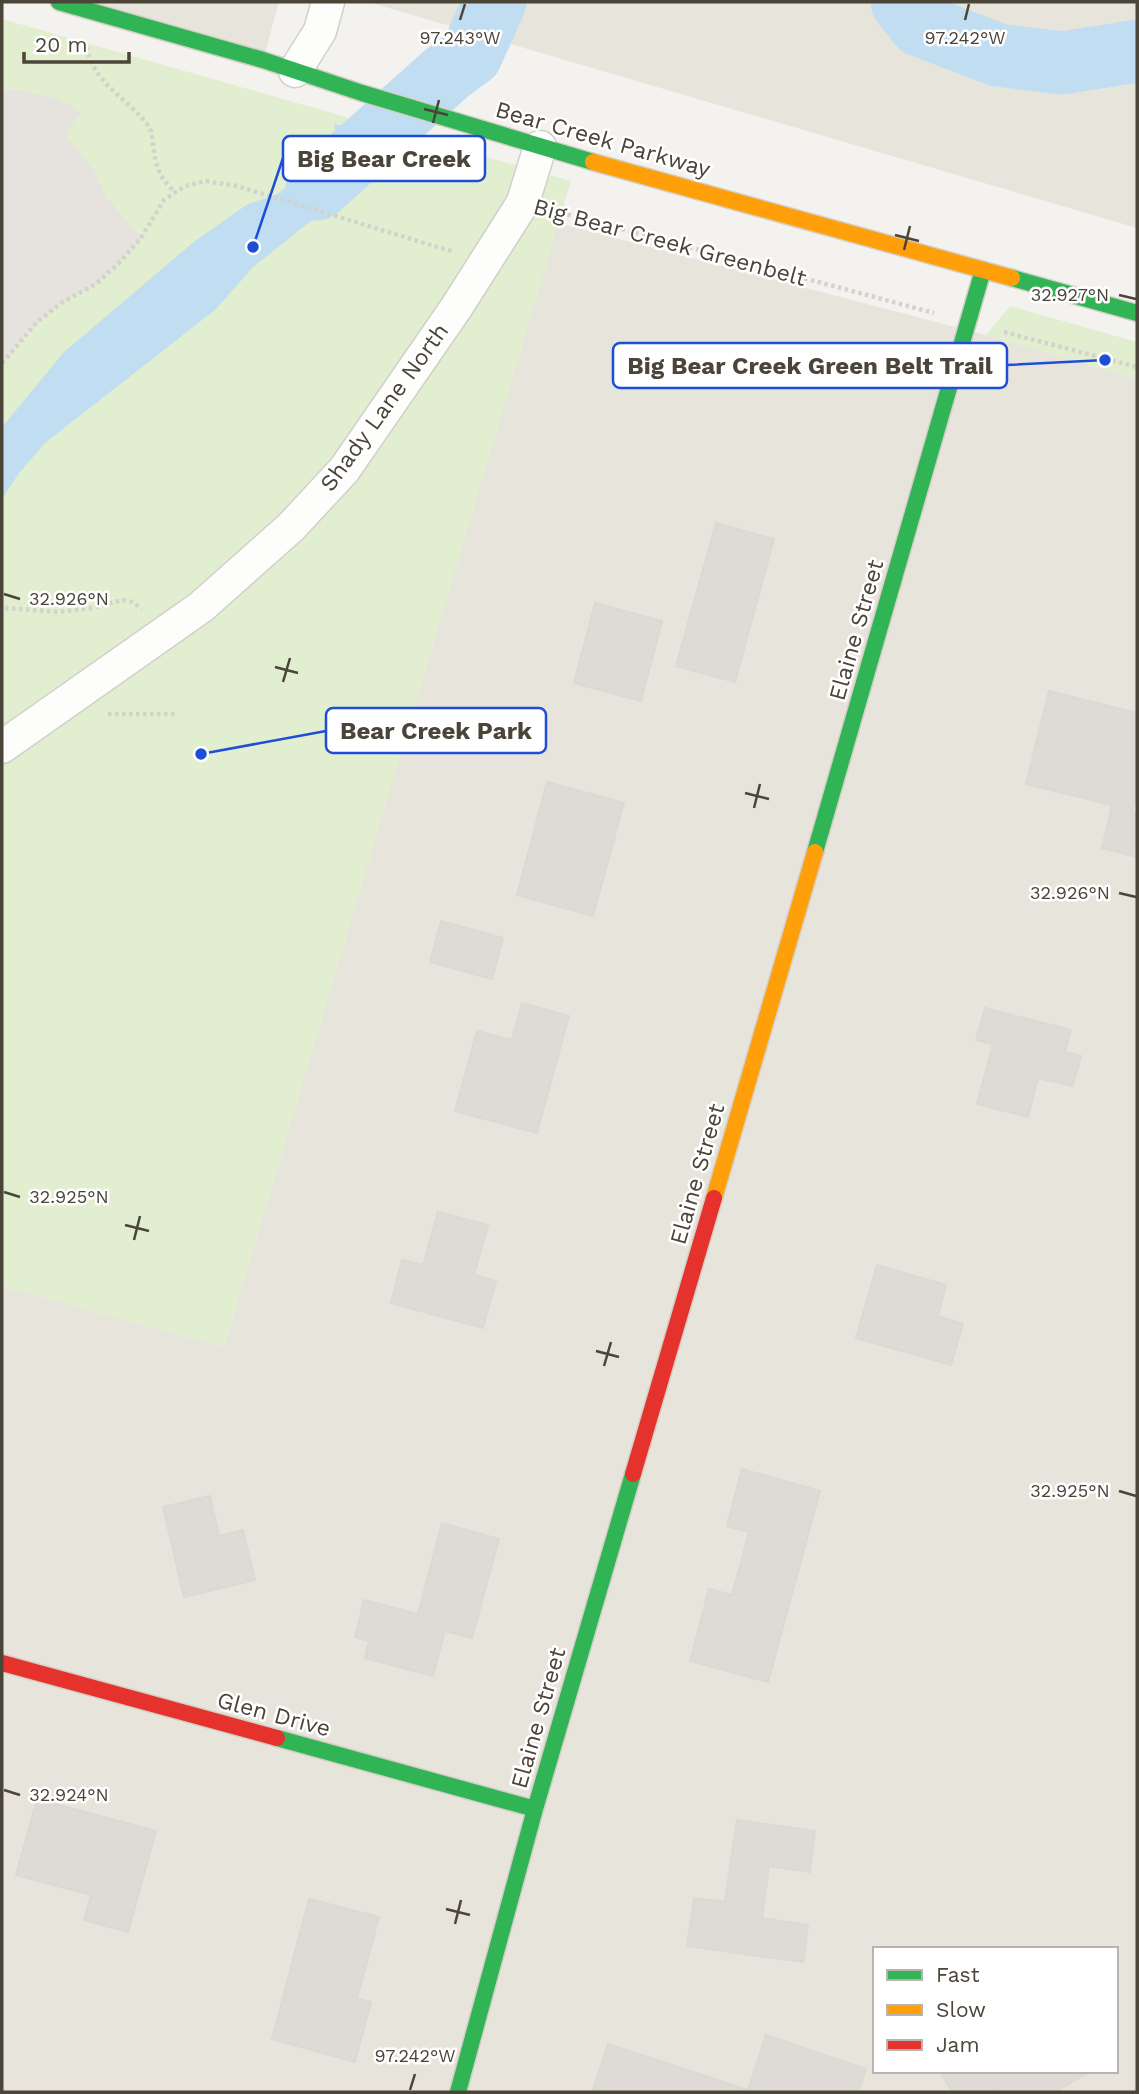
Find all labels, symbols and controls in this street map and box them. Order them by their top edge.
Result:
scale bar [24,21,130,65]
text: 97.243°W [420,27,500,48]
text: 97.242°W [925,27,1005,48]
text: 20 m [35,32,87,57]
street label: Bear Creek Parkway [492,96,714,183]
callout: Big Bear Creek [283,136,485,181]
text: Big Bear Creek [297,145,471,173]
street label: Big Bear Creek Greenbelt [531,193,810,292]
text: 32.927°N [1031,284,1109,305]
street label: Shady Lane North [314,318,454,496]
callout: Big Bear Creek Green Belt Trail [613,343,1007,388]
text: Big Bear Creek Green Belt Trail [627,352,993,380]
street label: Elaine Street [823,556,890,704]
text: 32.926°N [29,588,109,609]
callout: Bear Creek Park [326,708,546,753]
text: Bear Creek Park [340,717,532,745]
text: 32.926°N [1030,882,1110,903]
street label: Elaine Street [664,1100,731,1248]
text: 32.925°N [29,1186,109,1207]
text: 32.925°N [1030,1480,1110,1501]
street label: Elaine Street [505,1644,572,1792]
street label: Glen Drive [214,1686,334,1743]
text: 32.924°N [29,1784,109,1805]
legend [873,1947,1118,2073]
text: Fast [936,1962,980,1987]
text: Slow [936,1997,986,2022]
text: Jam [936,2032,979,2057]
text: 97.242°W [375,2045,455,2066]

